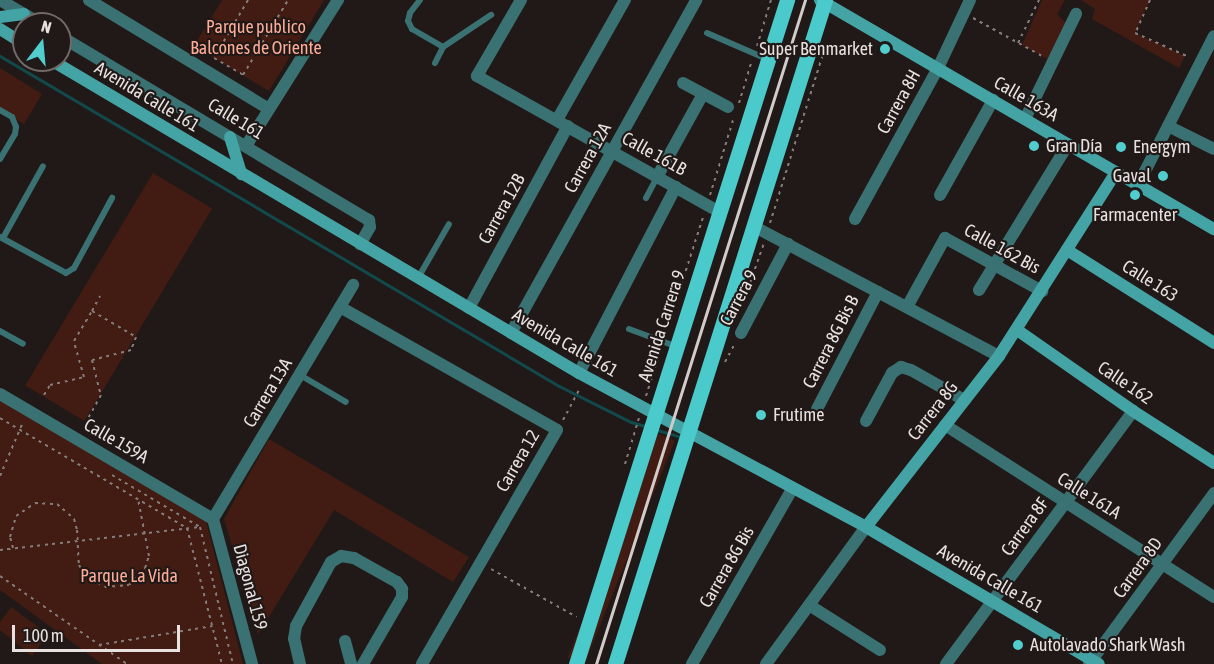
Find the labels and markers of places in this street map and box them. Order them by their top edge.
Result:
place label: Super Benmarket [759,38,873,60]
marker: Super Benmarket [878,42,892,56]
place label: Gran Día [1046,135,1103,157]
place label: Energym [1133,136,1190,158]
marker: Gran Día [1027,139,1041,153]
marker: Energym [1114,140,1128,154]
place label: Gaval [1113,165,1151,187]
marker: Gaval [1156,169,1170,183]
marker: Farmacenter [1128,188,1142,202]
place label: Farmacenter [1093,204,1177,226]
place label: Frutime [773,404,824,426]
marker: Frutime [754,408,768,422]
place label: Autolavado Shark Wash [1030,634,1186,656]
marker: Autolavado Shark Wash [1011,638,1025,652]

